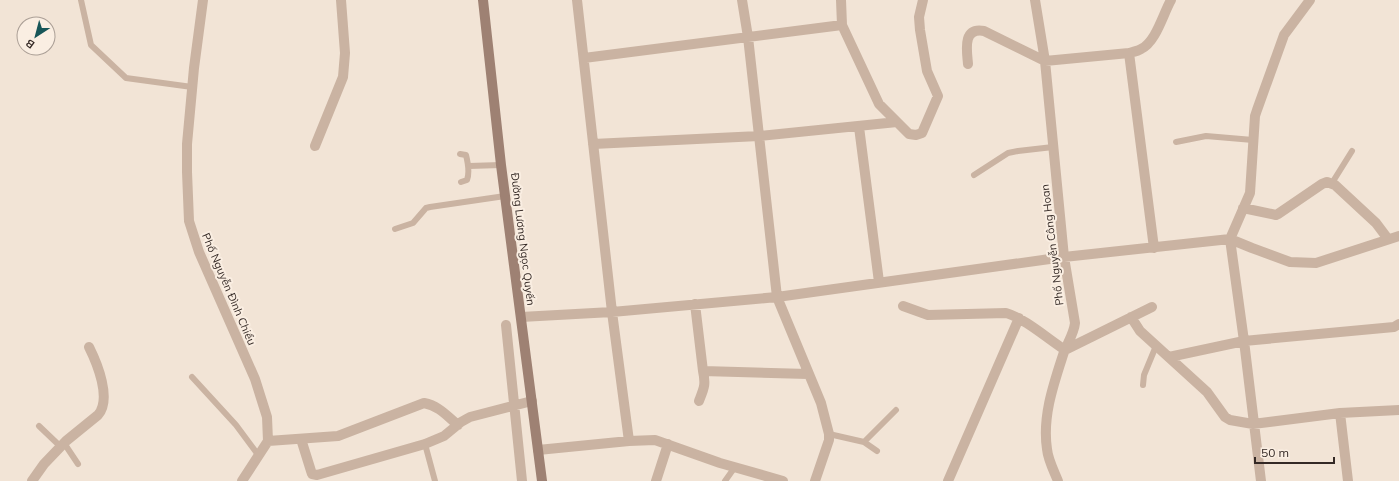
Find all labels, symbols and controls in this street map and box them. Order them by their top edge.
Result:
north arrow [16,16,56,56]
text: B [23,36,37,52]
street label: Đường Lương Ngọc Quyến [508,172,538,306]
street label: Phố Nguyễn Công Hoan [1038,184,1066,306]
street label: Phố Nguyễn Đình Chiểu [199,231,259,347]
scale bar [1255,439,1334,465]
text: 50 m [1261,445,1289,460]

